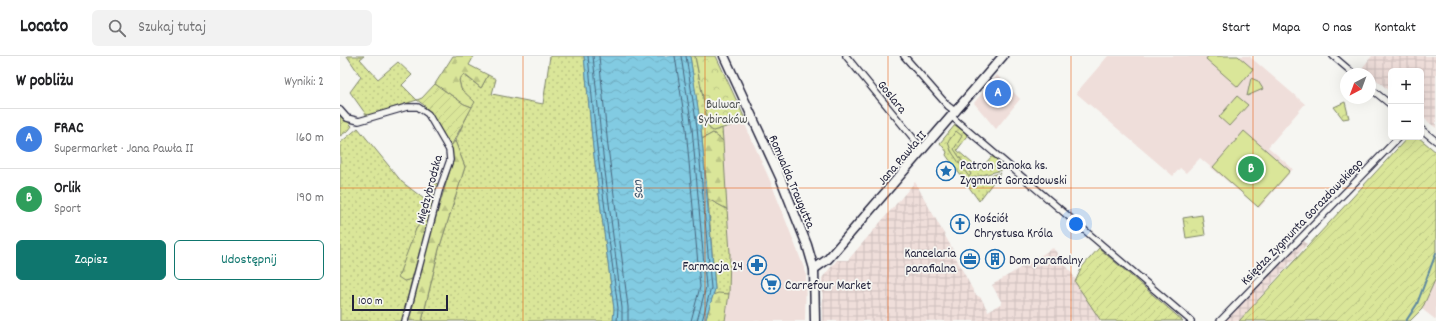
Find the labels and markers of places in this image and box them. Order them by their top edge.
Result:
pin: A [985,78,1011,108]
pin: B [1238,154,1264,184]
place label: Patron Sanoka ks. Zygmunt Gorazdowski [960,157,1067,191]
place icon: Patron Sanoka ks. Zygmunt Gorazdowski [935,160,957,182]
place label: Kościół Chrystusa Króla [974,210,1054,244]
church icon: Kościół Chrystusa Króla [949,213,971,235]
place label: Kancelaria parafialna [904,245,957,279]
office icon: Kancelaria parafialna [959,248,981,270]
building icon: Dom parafialny [984,248,1006,270]
place label: Dom parafialny [1009,252,1084,271]
pharmacy icon: Farmacja 24 [746,254,768,276]
place label: Farmacja 24 [682,258,743,277]
supermarket icon: Carrefour Market [760,273,782,295]
place label: Carrefour Market [785,277,871,296]

